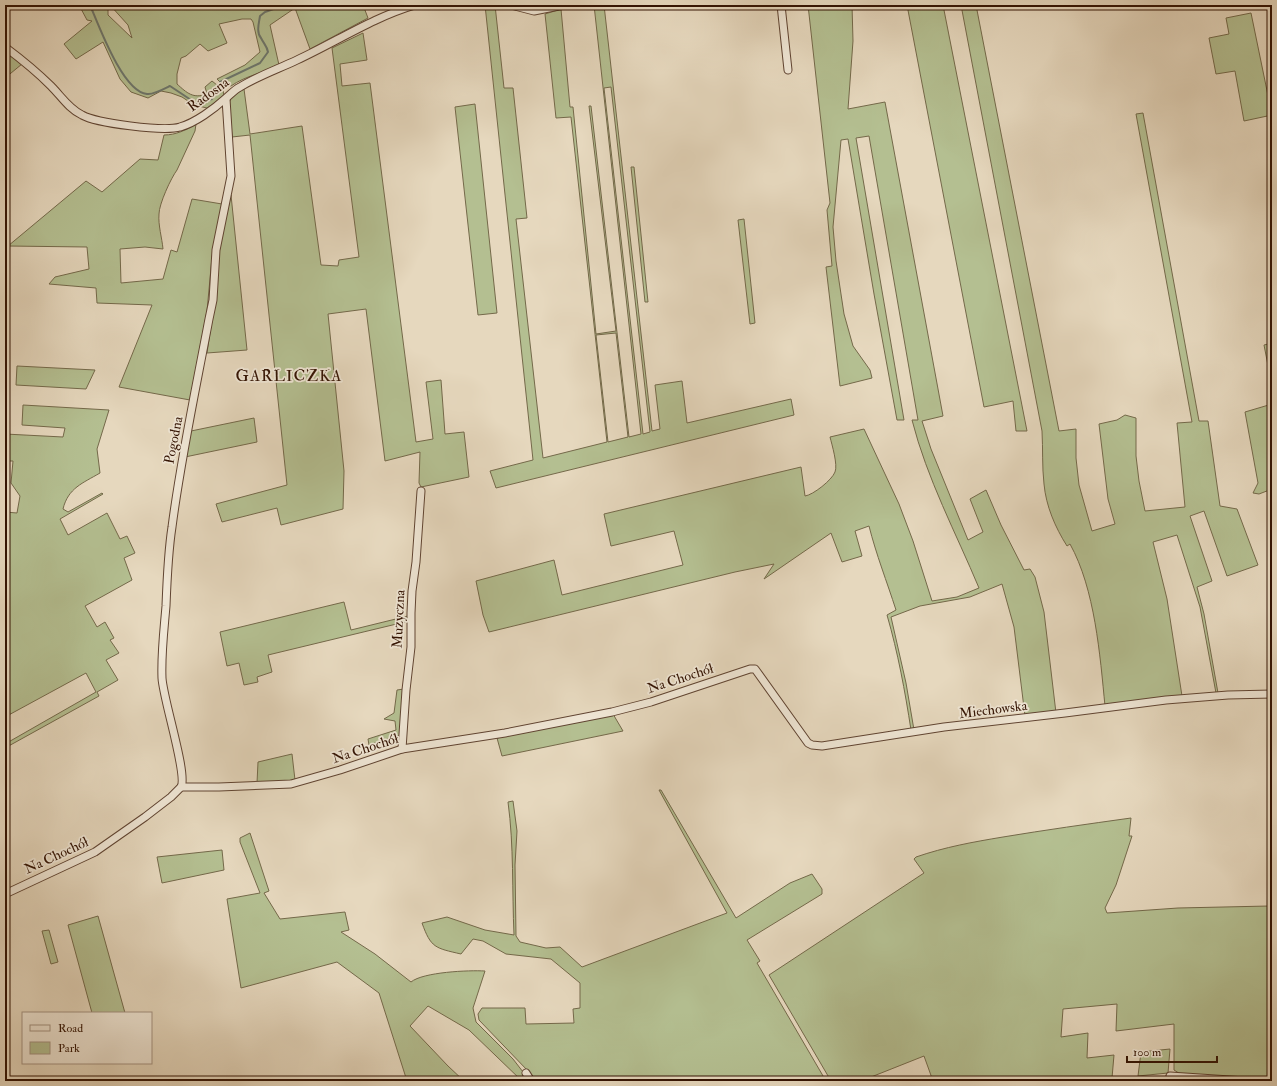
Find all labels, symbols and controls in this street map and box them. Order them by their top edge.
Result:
street label: Radosna [184,74,233,115]
district label: GARLICZKA [235,366,343,386]
street label: Pogodna [161,415,186,465]
street label: Muzyczna [388,589,410,649]
street label: Na Chochół [645,660,716,697]
street label: Miechowska [958,697,1028,722]
street label: Na Chochół [330,730,401,767]
street label: Na Chochół [22,833,91,878]
legend [22,1012,152,1064]
text: Road [58,1021,83,1036]
scale bar [1127,1038,1217,1064]
text: Park [58,1041,80,1056]
text: 100 m [1133,1045,1162,1060]

